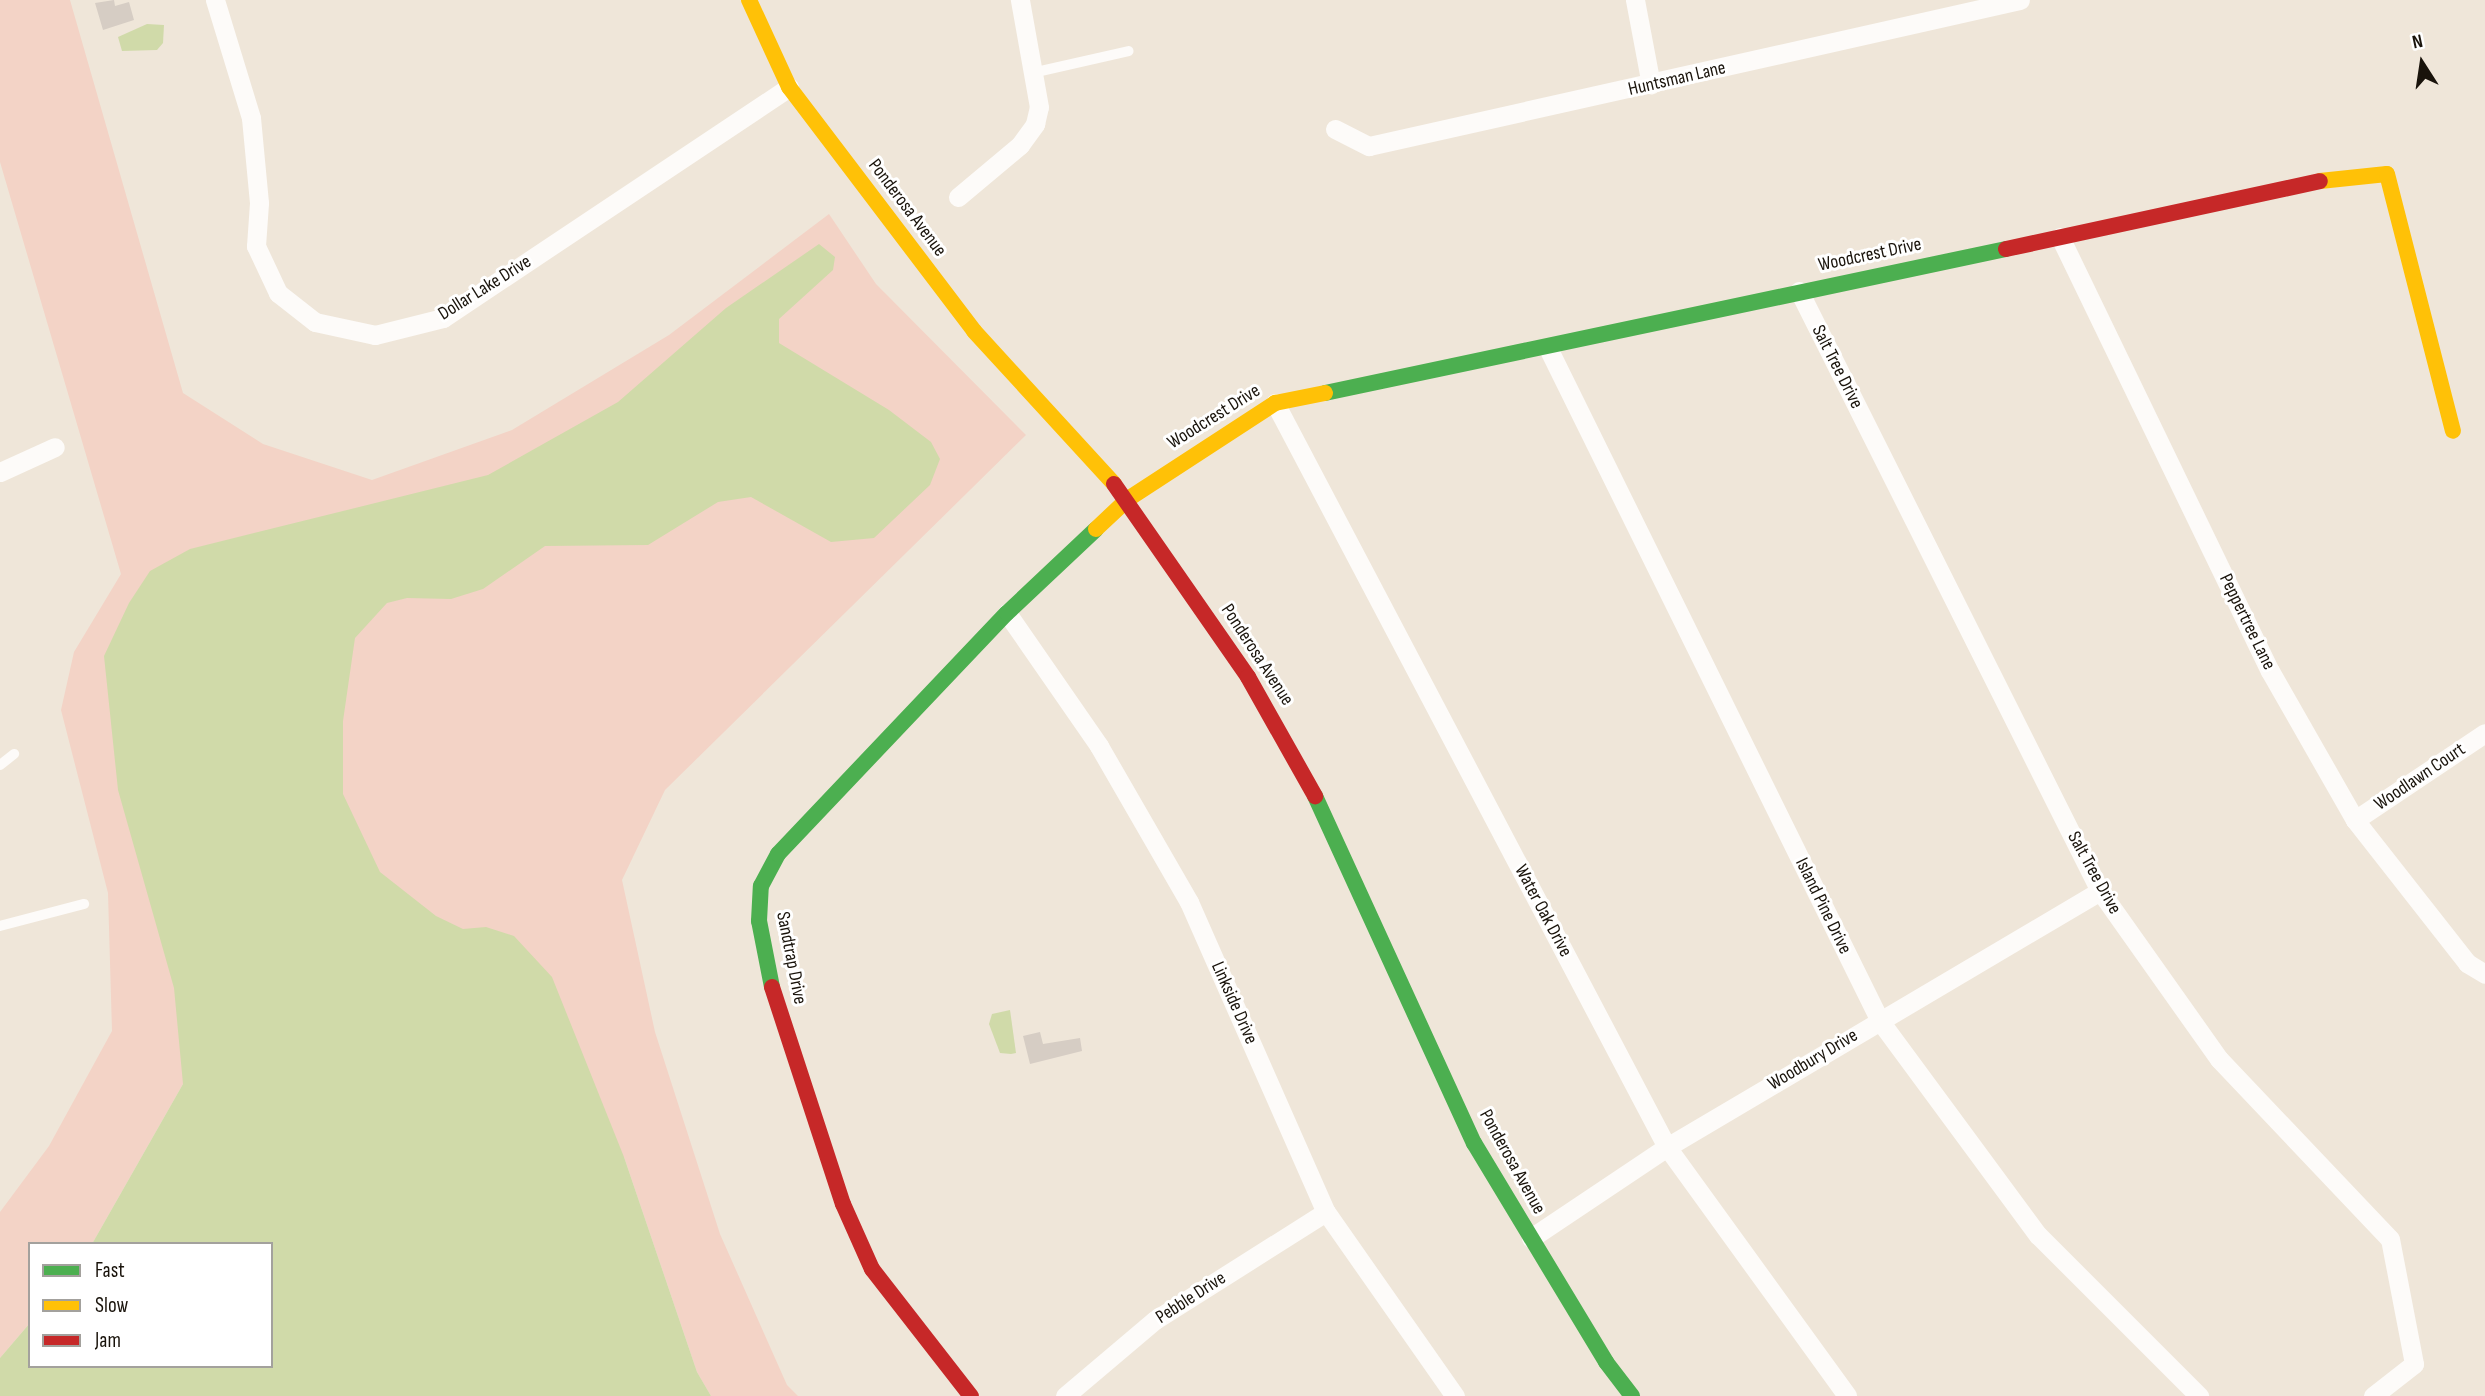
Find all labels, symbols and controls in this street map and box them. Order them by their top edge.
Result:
north arrow [2387,28,2457,98]
text: N [2410,30,2425,54]
street label: Huntsman Lane [1626,57,1728,101]
street label: Ponderosa Avenue [863,155,951,261]
street label: Woodcrest Drive [1816,233,1924,277]
street label: Dollar Lake Drive [434,250,536,326]
street label: Salt Tree Drive [1806,321,1868,413]
street label: Woodcrest Drive [1164,380,1264,454]
street label: Peppertree Lane [2214,570,2280,674]
street label: Ponderosa Avenue [1216,600,1298,710]
street label: Woodlawn Court [2370,738,2470,816]
street label: Salt Tree Drive [2062,828,2126,918]
street label: Island Pine Drive [1790,854,1856,958]
street label: Water Oak Drive [1509,861,1577,961]
street label: Sandtrap Drive [771,910,811,1006]
street label: Linkside Drive [1206,958,1262,1048]
street label: Woodbury Drive [1764,1024,1862,1096]
street label: Ponderosa Avenue [1474,1106,1550,1218]
legend [28,1242,273,1368]
text: Fast [95,1258,125,1283]
street label: Pebble Drive [1152,1267,1230,1329]
text: Slow [95,1293,128,1318]
text: Jam [95,1328,121,1353]

